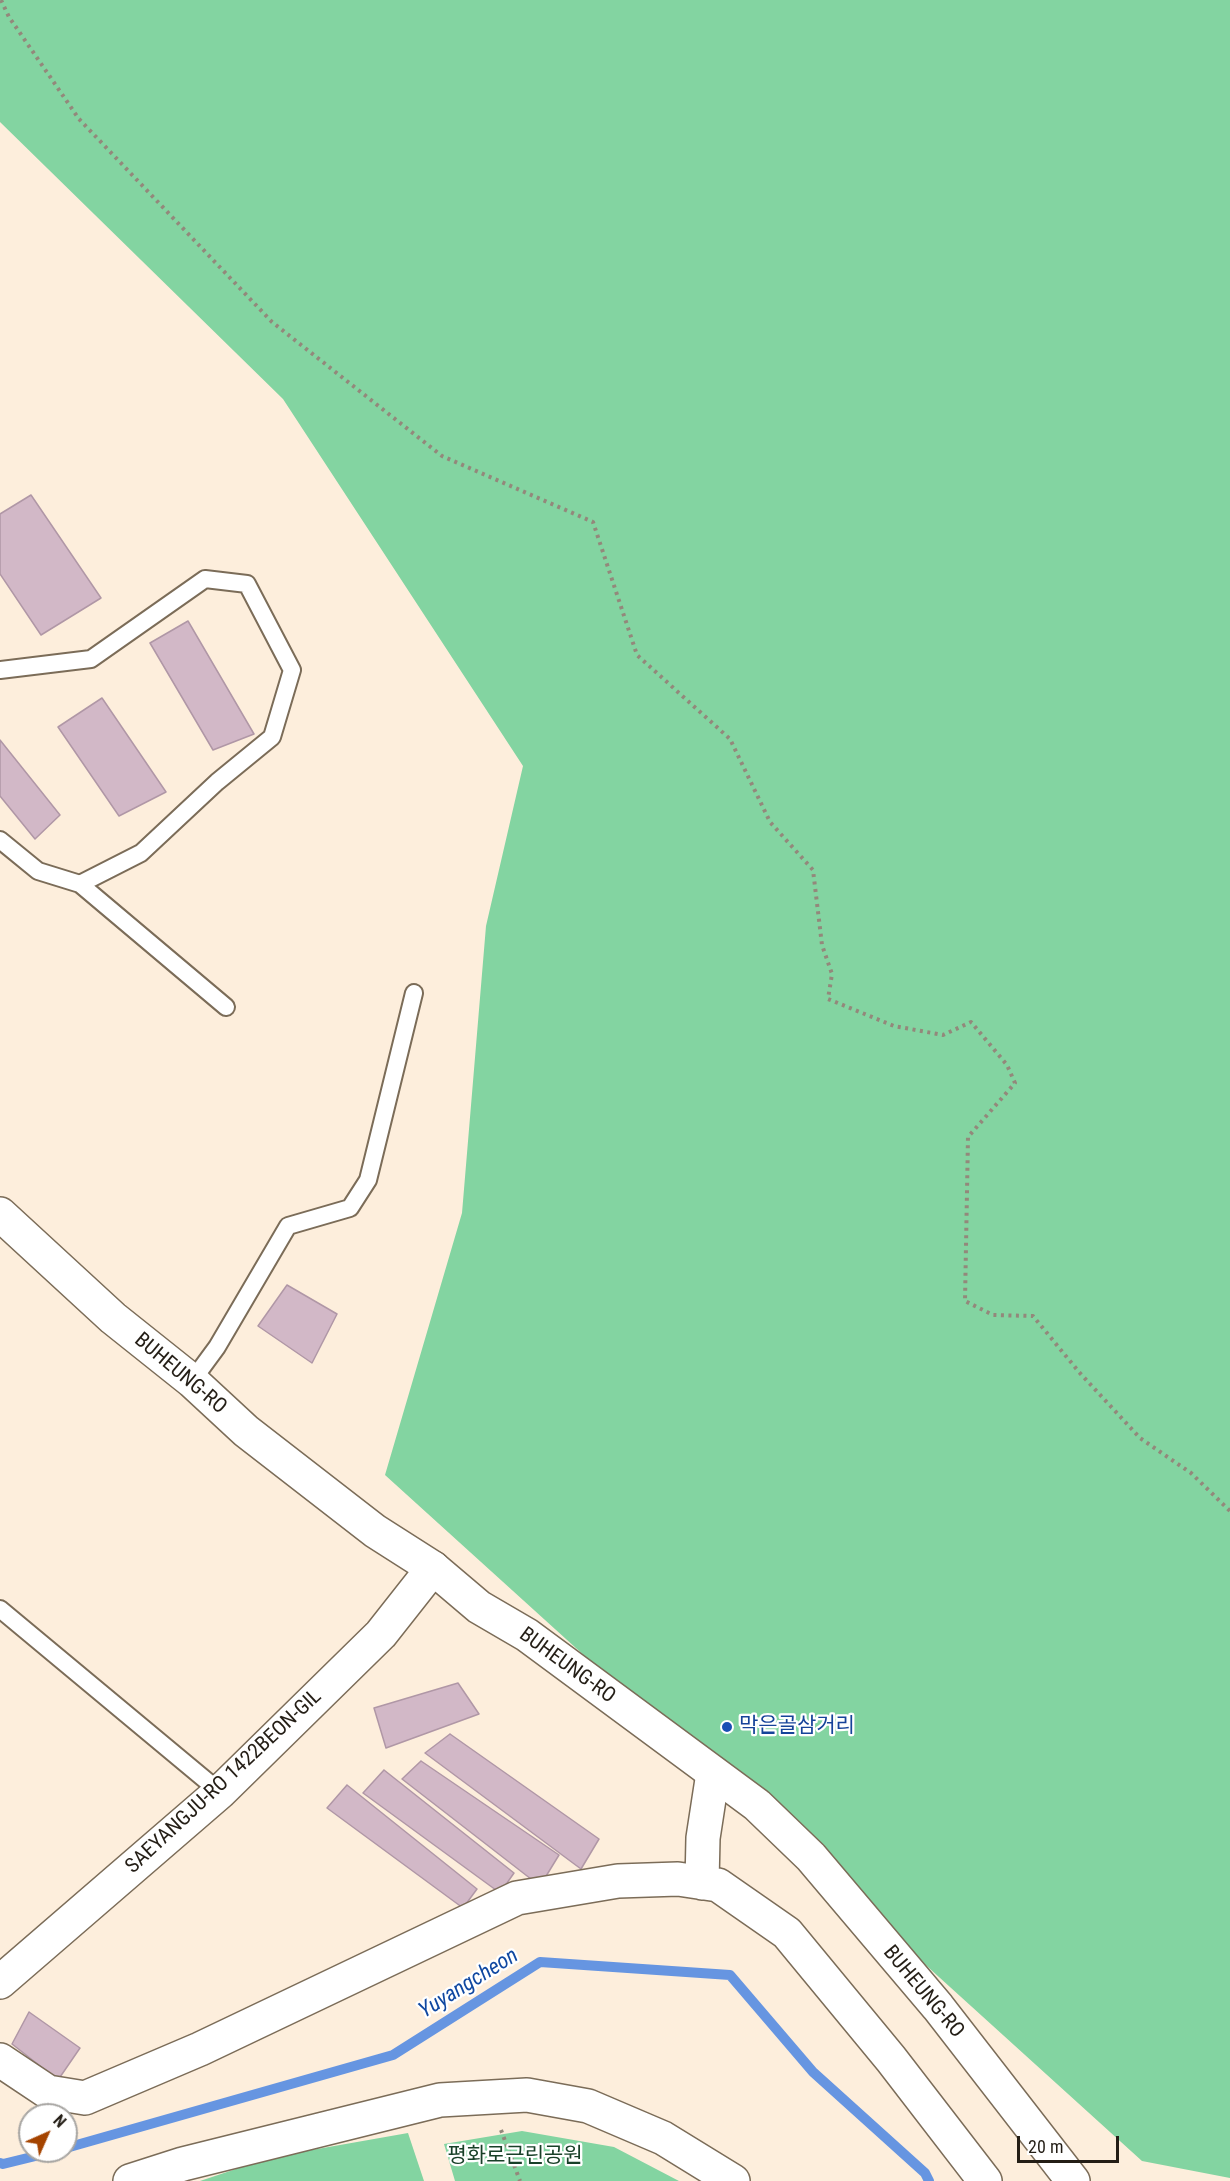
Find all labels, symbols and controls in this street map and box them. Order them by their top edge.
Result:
street label: BUHEUNG-RO [129,1328,231,1420]
street label: BUHEUNG-RO [514,1623,620,1709]
street label: SAEYANGJU-RO 1422BEON-GIL [121,1685,327,1879]
place label: 막은골삼거리 [739,1714,855,1740]
marker: 막은골삼거리 [720,1720,734,1734]
street label: BUHEUNG-RO [877,1941,969,2043]
water label: Yuyangcheon [414,1943,524,2025]
north arrow [18,2103,78,2163]
text: N [49,2111,70,2132]
scale bar [1020,2124,1122,2162]
text: 20 m [1028,2136,1063,2157]
park label: 평화로근린공원 [447,2144,583,2170]

